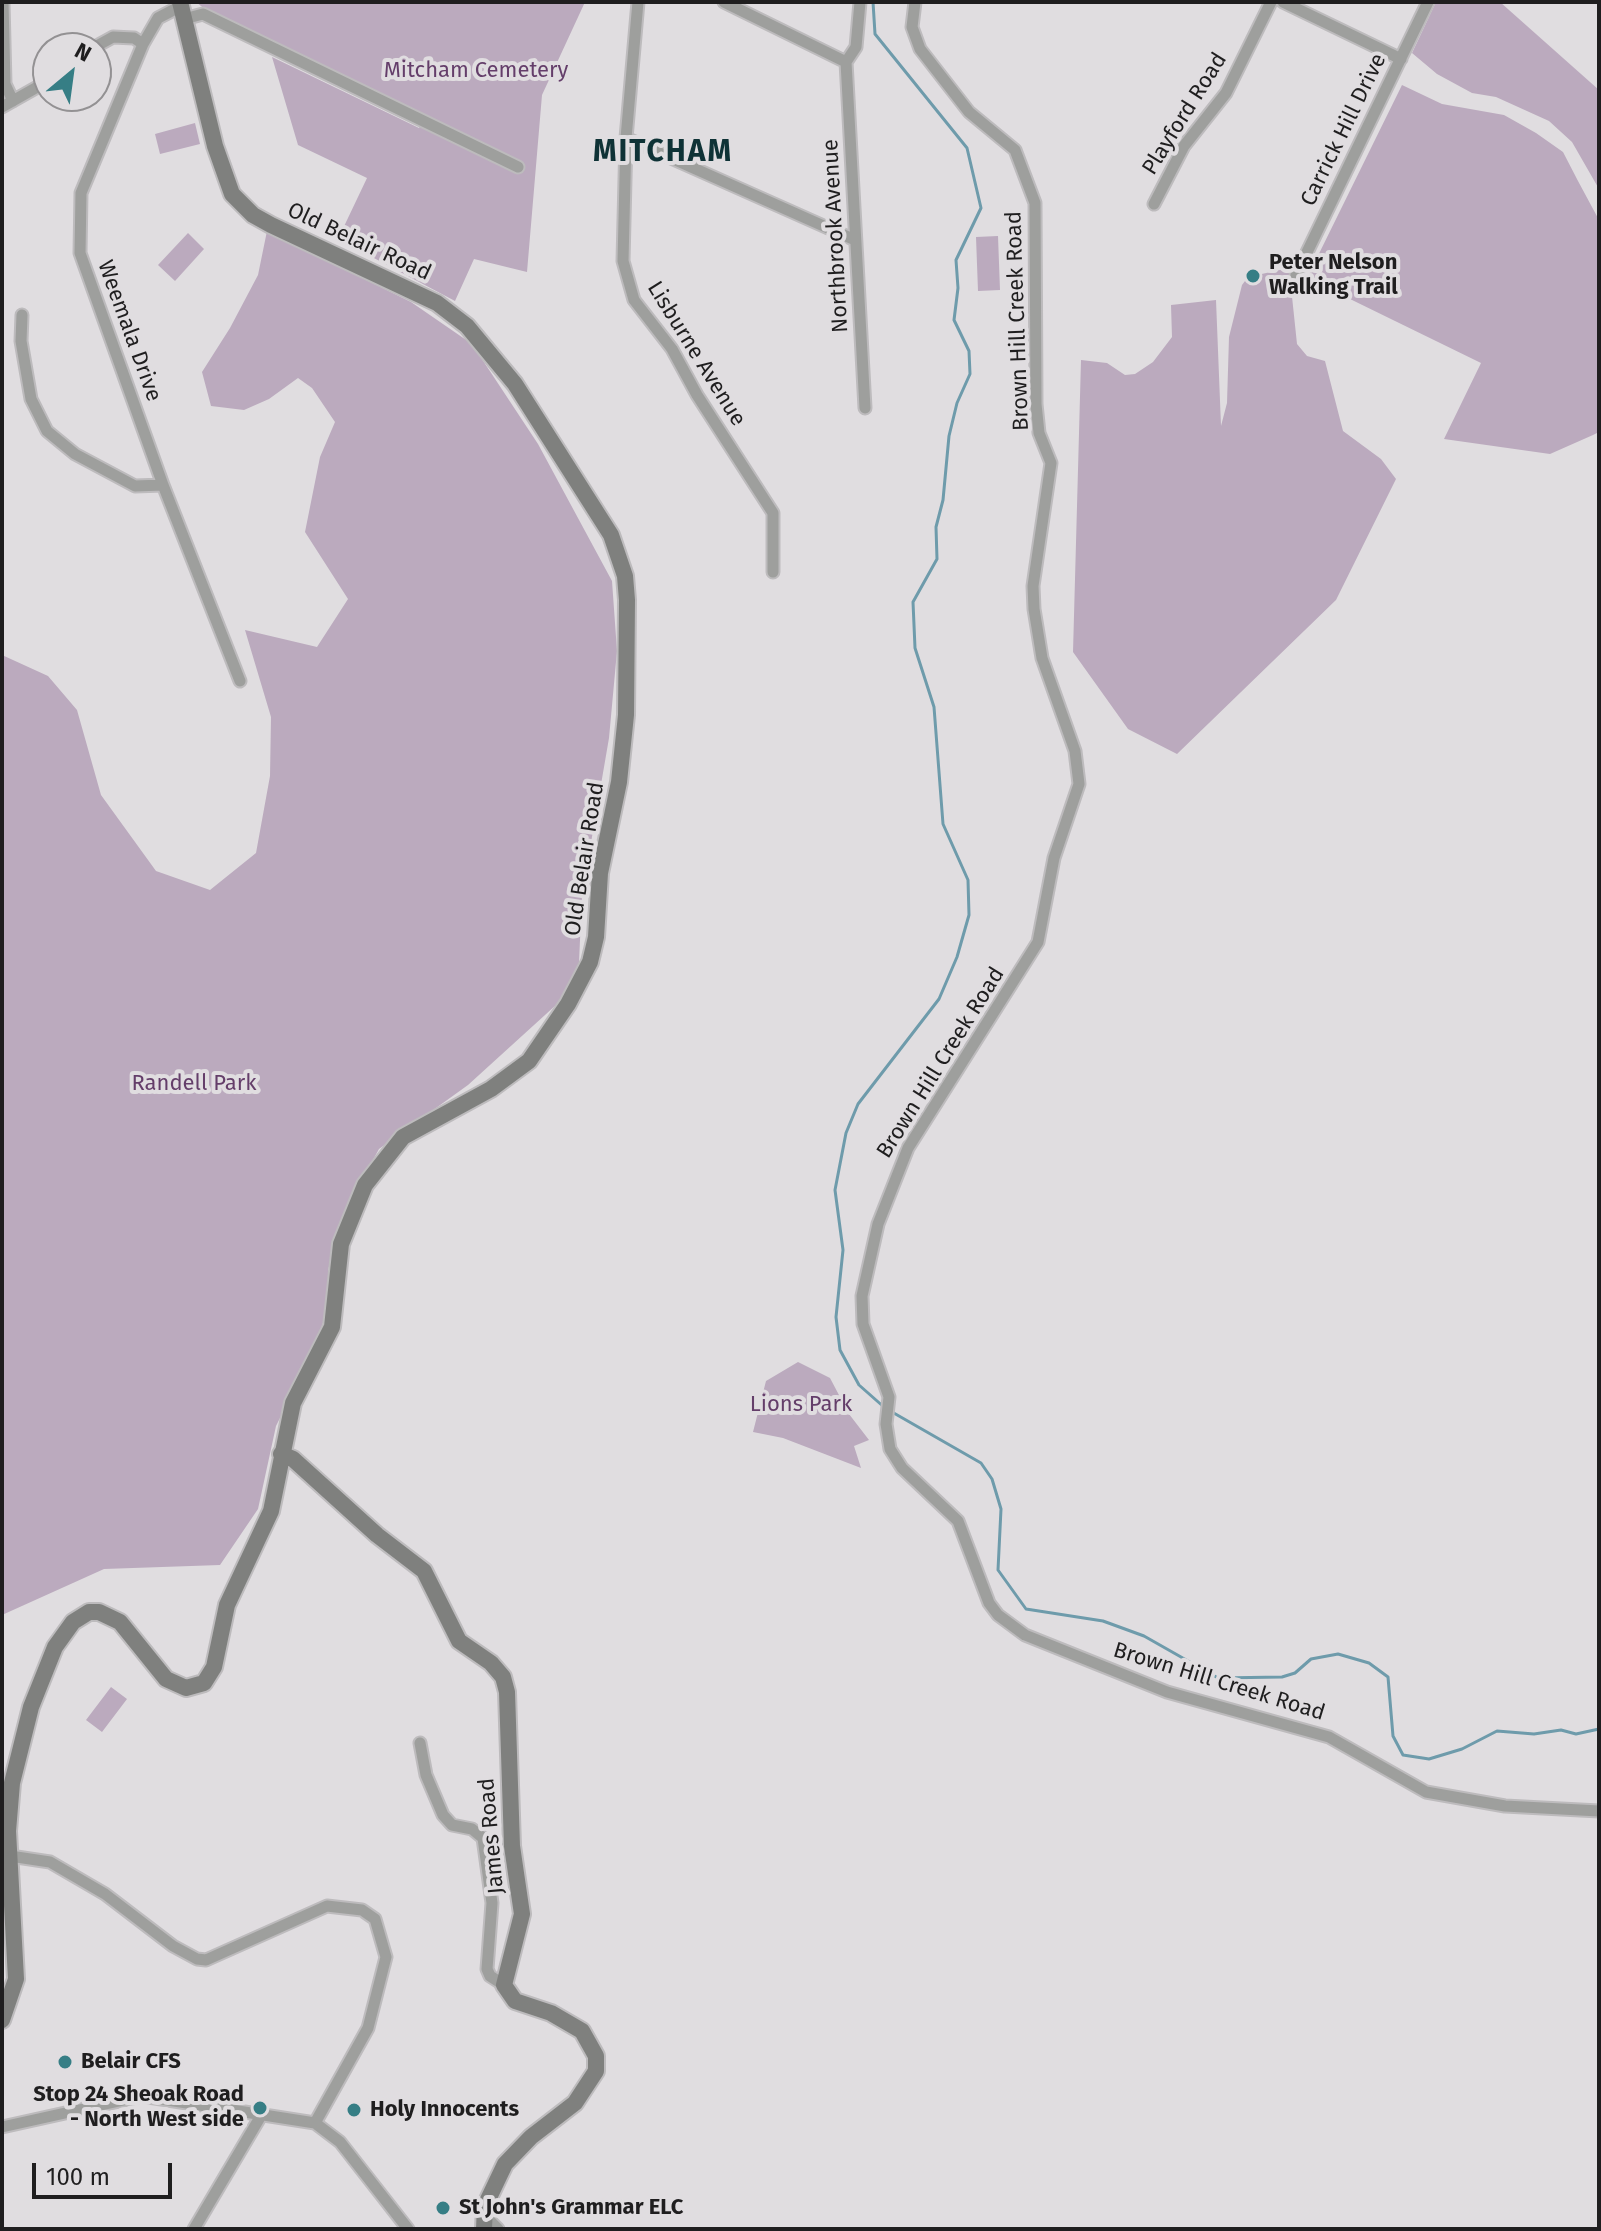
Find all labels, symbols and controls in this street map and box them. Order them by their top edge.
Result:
north arrow [32,32,112,112]
text: N [70,37,96,68]
street label: Playford Road [1137,48,1233,180]
street label: Carrick Hill Drive [1296,49,1392,211]
park label: Mitcham Cemetery [384,58,568,84]
district label: MITCHAM [593,135,733,171]
street label: Northbrook Avenue [818,138,854,334]
street label: Old Belair Road [283,197,435,287]
street label: Brown Hill Creek Road [1001,211,1035,431]
place label: Peter Nelson Walking Trail [1269,250,1398,302]
street label: Weemala Drive [91,257,167,405]
marker: Peter Nelson Walking Trail [1244,267,1262,285]
street label: Lisburne Avenue [641,277,751,431]
street label: Old Belair Road [560,780,610,938]
street label: Brown Hill Creek Road [871,963,1011,1163]
park label: Randell Park [131,1071,257,1097]
park label: Lions Park [750,1392,852,1418]
street label: Brown Hill Creek Road [1110,1637,1328,1727]
street label: James Road [474,1777,510,1895]
place label: Belair CFS [81,2049,181,2075]
marker: Belair CFS [56,2053,74,2071]
place label: Stop 24 Sheoak Road - North West side [33,2082,244,2134]
place label: Holy Innocents [370,2097,519,2123]
marker: Stop 24 Sheoak Road - North West side [251,2099,269,2117]
marker: Holy Innocents [345,2101,363,2119]
scale bar [36,2147,176,2197]
text: 100 m [46,2163,110,2191]
place label: St John's Grammar ELC [459,2195,683,2221]
marker: St John's Grammar ELC [434,2199,452,2217]

